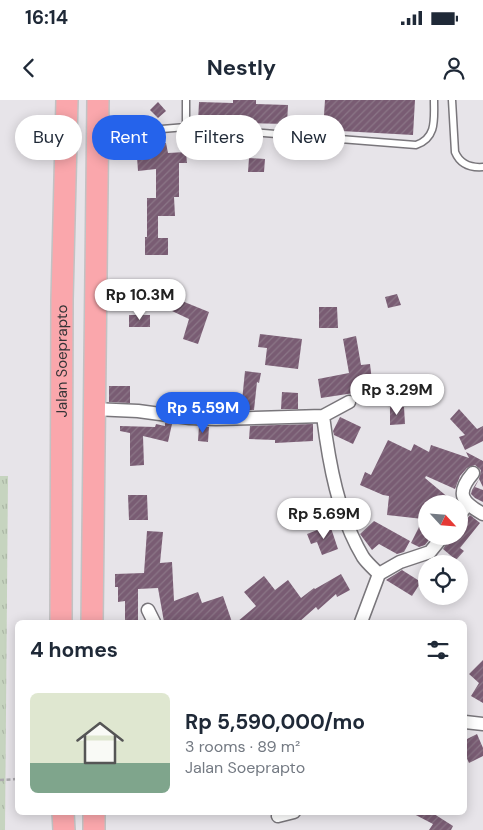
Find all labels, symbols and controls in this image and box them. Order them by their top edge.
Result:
text: 16:14 [25,5,68,30]
text: Nestly [207,53,276,82]
icon: back [15,54,43,82]
icon: person [440,54,468,82]
chip: Buy [15,115,82,160]
chip: Rent [92,115,166,160]
chip: Filters [176,115,263,160]
chip: New [273,115,345,160]
pin: Rp 10.3M [88,278,192,321]
text: Rp 10.3M [106,284,174,305]
street label: Jalan Soeprapto [52,304,72,417]
pin: Rp 3.29M [345,374,449,416]
text: Rp 3.29M [361,379,433,400]
pin: Rp 5.59M [151,392,255,434]
text: Rp 5.59M [167,397,239,418]
north arrow [418,495,468,545]
map controls [418,495,468,605]
pin: Rp 5.69M [272,498,376,540]
text: Rp 5.69M [288,503,360,524]
button: locate [418,555,468,605]
text: 4 homes [30,636,118,664]
icon: filters [424,636,452,664]
text: Rp 5,590,000/mo [185,708,365,736]
icon: home [70,713,130,773]
text: 3 rooms · 89 m² [185,736,300,757]
text: Jalan Soeprapto [185,757,305,778]

